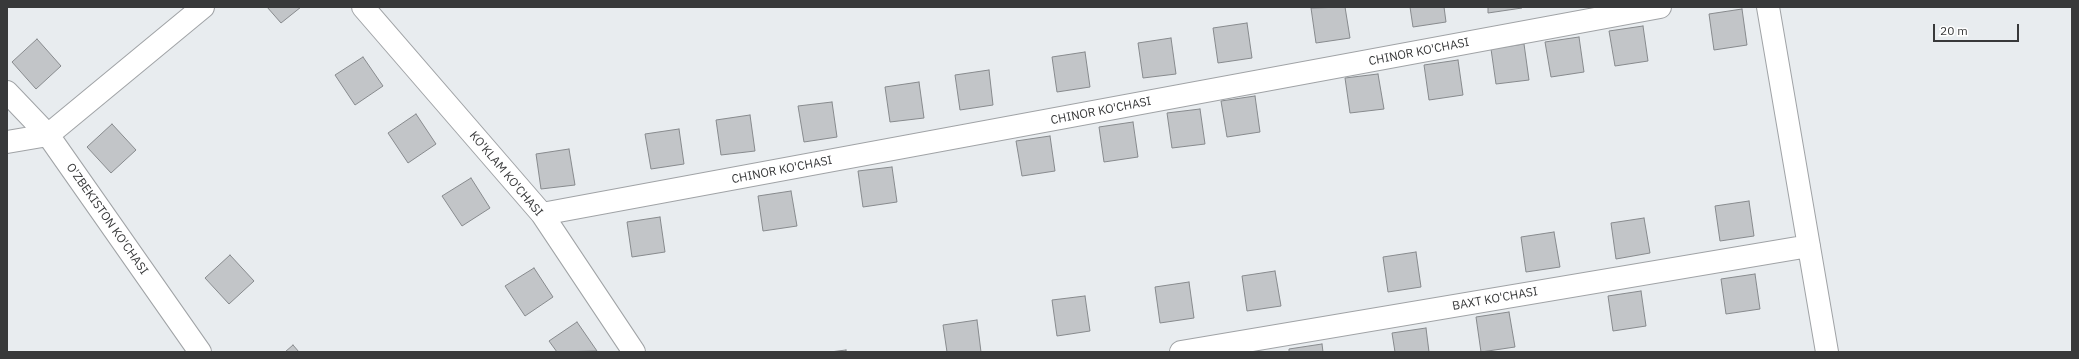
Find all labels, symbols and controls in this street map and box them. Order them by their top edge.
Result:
scale bar [1935,16,2021,42]
text: 20 m [1940,23,1968,38]
street label: CHINOR KO'CHASI [1368,35,1470,69]
street label: CHINOR KO'CHASI [1050,94,1152,128]
street label: KO'KLAM KO'CHASI [466,129,546,219]
street label: CHINOR KO'CHASI [731,153,833,187]
street label: O'ZBEKISTON KO'CHASI [63,161,151,277]
street label: BAXT KO'CHASI [1451,284,1539,314]

